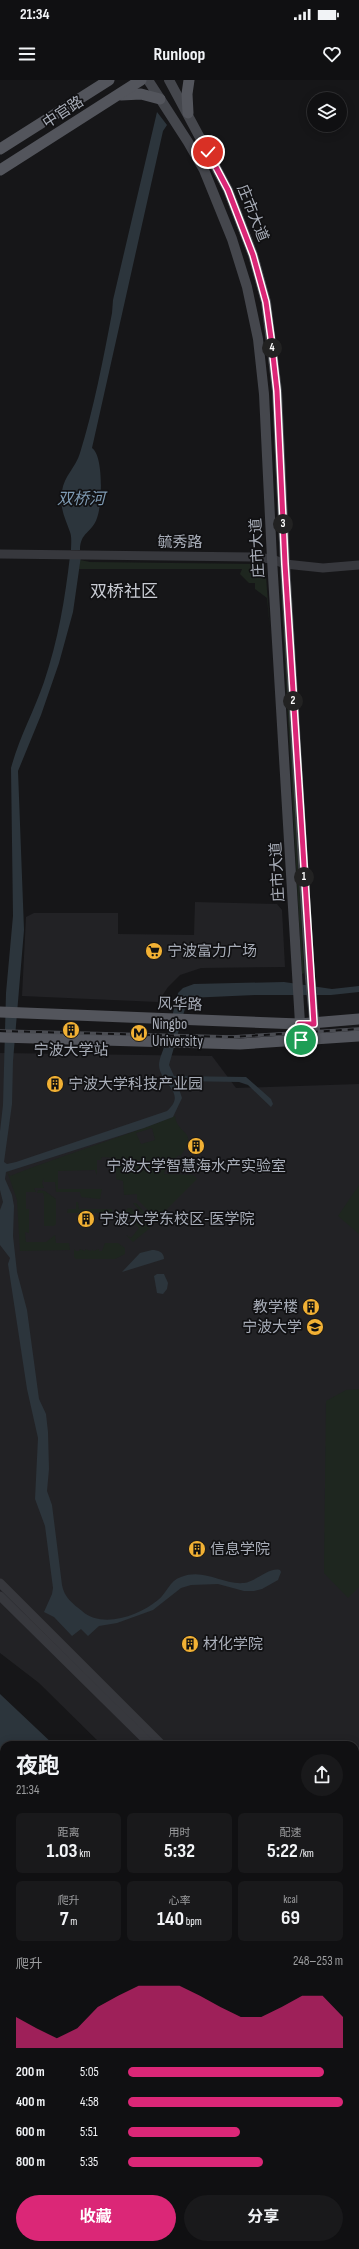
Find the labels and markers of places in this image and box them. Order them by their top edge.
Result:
pin [191,135,225,169]
pin: 4 [262,338,282,358]
pin: 3 [273,514,293,534]
pin: 2 [283,691,303,711]
pin: 1 [294,867,314,887]
supermarket icon: 宁波富力广场 [144,941,164,961]
place label: 宁波富力广场 [167,942,257,961]
place label: Ningbo University [152,1015,203,1051]
building icon: 宁波大学站 [61,1020,81,1040]
metro station icon: Ningbo University [129,1023,149,1043]
pin [284,1023,318,1057]
place label: 宁波大学站 [33,1041,109,1060]
building icon: 宁波大学科技产业园 [45,1074,65,1094]
place label: 宁波大学科技产业园 [68,1075,203,1094]
building icon: 宁波大学智慧海水产实验室 [186,1136,206,1156]
place label: 宁波大学智慧海水产实验室 [106,1157,286,1176]
building icon: 宁波大学东校区-医学院 [76,1209,96,1229]
place label: 宁波大学东校区-医学院 [99,1210,255,1229]
building icon: 教学楼 [301,1297,321,1317]
place label: 教学楼 [253,1298,298,1317]
school or university icon: 宁波大学 [305,1317,325,1337]
place label: 宁波大学 [242,1318,302,1337]
building icon: 信息学院 [187,1539,207,1559]
place label: 信息学院 [210,1540,270,1559]
building icon: 材化学院 [180,1634,200,1654]
place label: 材化学院 [203,1635,263,1654]

